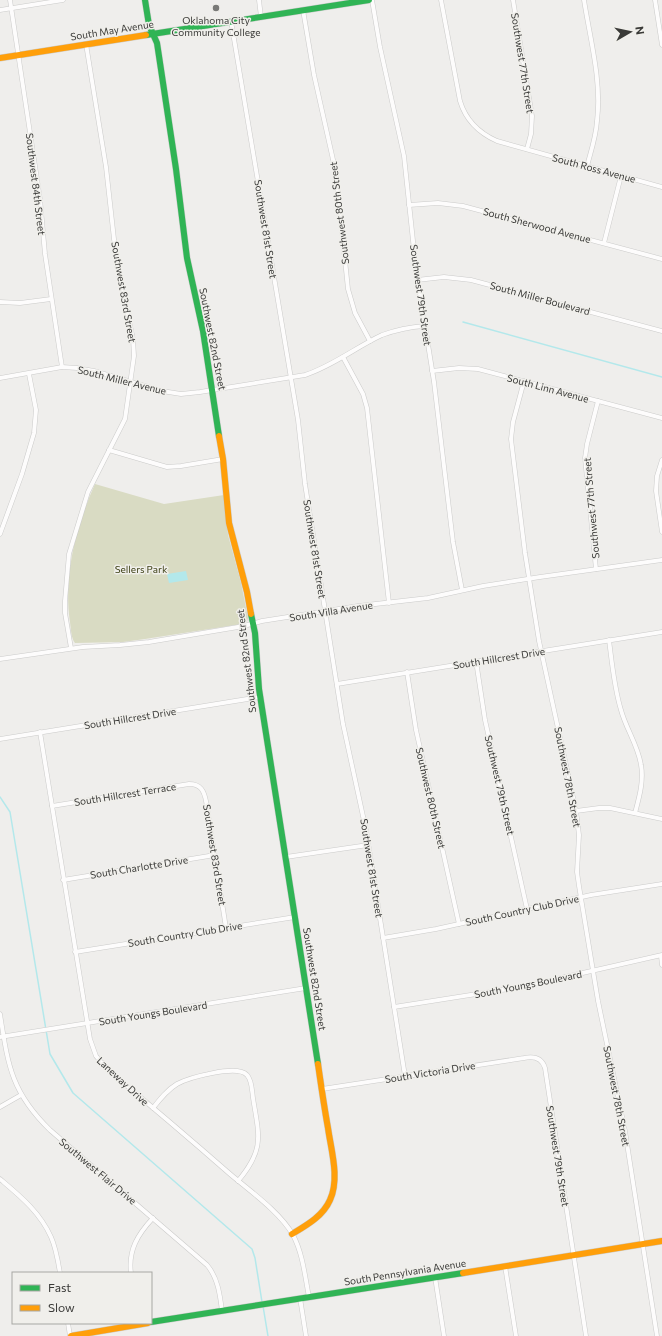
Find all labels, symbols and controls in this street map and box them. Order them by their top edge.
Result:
marker: Oklahoma City Community College [211,3,221,13]
street label: Southwest 77th Street [509,12,537,114]
north arrow [610,12,650,52]
place label: Oklahoma City Community College [171,14,261,38]
street label: South May Avenue [69,17,155,43]
text: N [633,25,647,35]
street label: Southwest 84th Street [24,132,48,236]
street label: South Ross Avenue [551,151,637,185]
street label: Southwest 80th Street [327,161,351,265]
street label: Southwest 81st Street [252,179,280,279]
street label: South Sherwood Avenue [482,205,592,245]
street label: Southwest 83rd Street [109,241,139,343]
street label: Southwest 79th Street [408,244,434,346]
street label: South Miller Boulevard [489,279,592,317]
street label: Southwest 82nd Street [197,287,229,391]
street label: South Miller Avenue [76,363,168,397]
street label: South Linn Avenue [506,371,590,405]
street label: Southwest 77th Street [581,457,601,559]
street label: Southwest 81st Street [301,499,329,599]
park label: Sellers Park [115,563,168,575]
street label: South Villa Avenue [288,598,374,624]
street label: Southwest 82nd Street [234,609,258,713]
street label: South Hillcrest Drive [452,645,546,671]
street label: South Hillcrest Drive [83,705,177,731]
street label: Southwest 78th Street [552,726,584,828]
street label: Southwest 79th Street [483,734,517,836]
street label: Southwest 80th Street [414,746,448,850]
street label: South Hillcrest Terrace [73,780,177,808]
street label: Southwest 83rd Street [201,804,229,906]
street label: Southwest 81st Street [358,818,386,918]
street label: South Charlotte Drive [89,853,189,881]
street label: South Country Club Drive [464,892,580,928]
street label: South Country Club Drive [127,919,243,949]
street label: Southwest 82nd Street [301,927,329,1031]
street label: South Youngs Boulevard [473,968,583,1000]
street label: South Youngs Boulevard [98,998,208,1027]
street label: Southwest 78th Street [601,1045,633,1147]
street label: Laneway Drive [95,1054,151,1108]
street label: South Victoria Drive [384,1059,476,1085]
street label: Southwest 79th Street [544,1105,572,1207]
street label: Southwest Flair Drive [57,1135,139,1207]
street label: South Pennsylvania Avenue [343,1256,467,1288]
legend [12,1272,152,1324]
text: Fast [48,1280,71,1294]
text: Slow [48,1300,75,1314]

